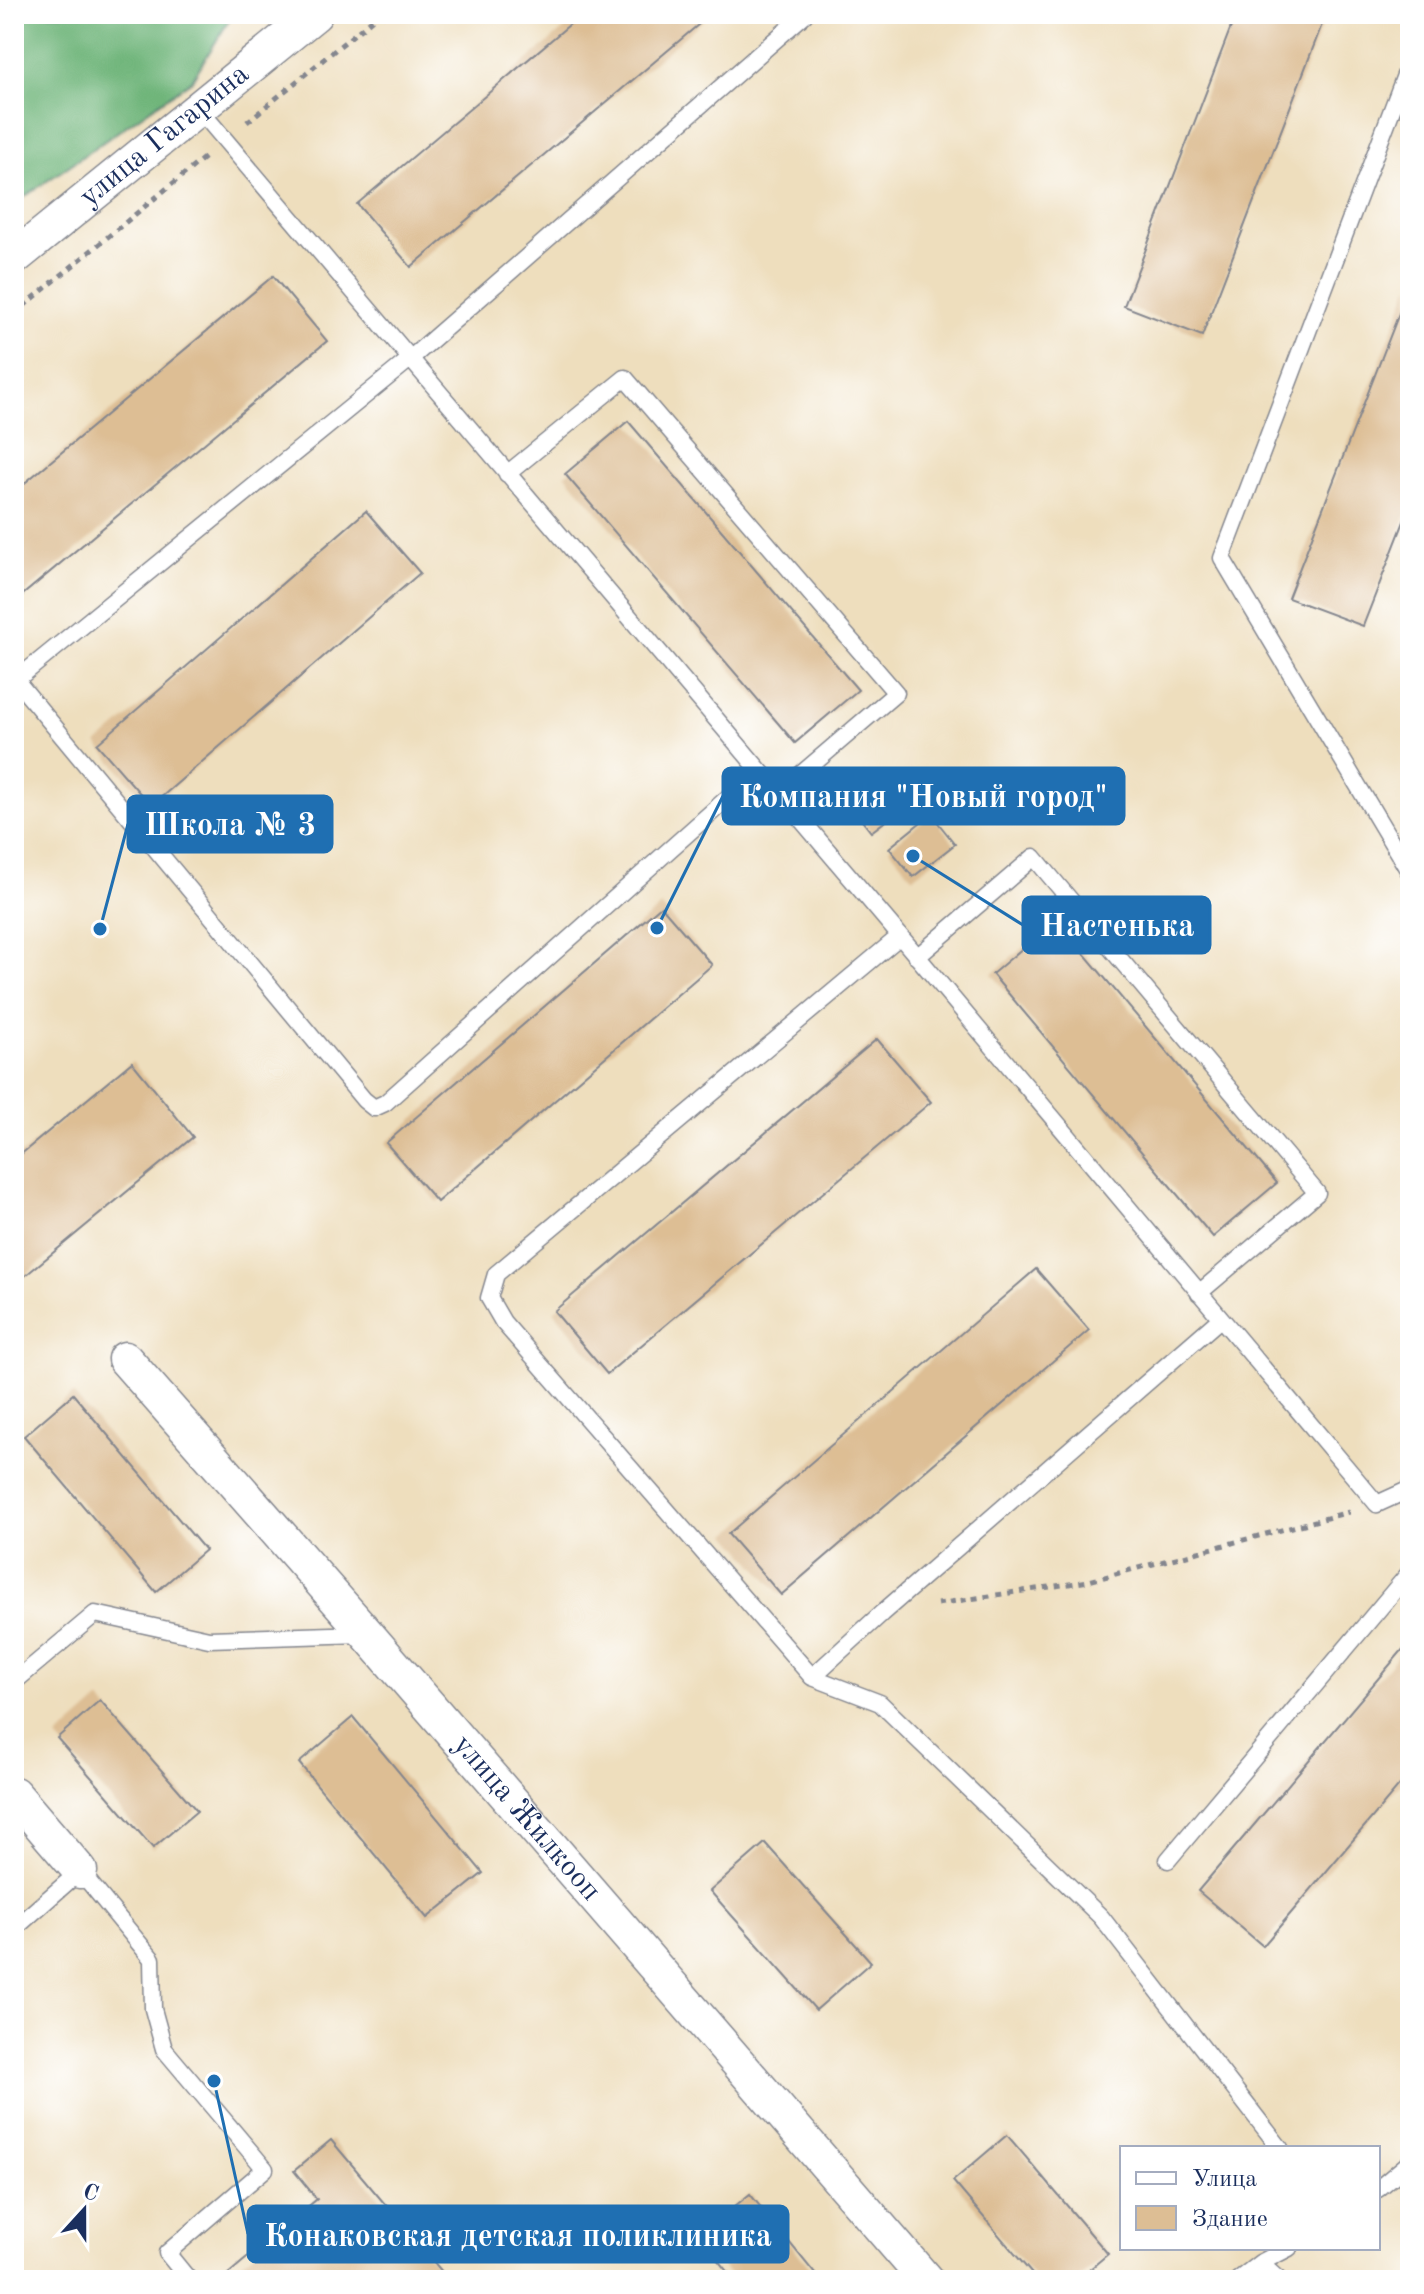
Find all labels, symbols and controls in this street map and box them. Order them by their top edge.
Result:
street label: улица Гагарина [75,59,255,213]
callout: Компания "Новый город" [723,768,1124,824]
text: Компания "Новый город" [739,783,1107,815]
callout: Школа № 3 [128,796,332,852]
text: Школа № 3 [144,811,316,843]
callout: Настенька [1023,897,1210,953]
text: Настенька [1040,912,1194,944]
street label: улица Жилкооп [447,1730,606,1907]
legend [1120,2146,1380,2250]
text: Улица [1192,2168,1257,2192]
north arrow [44,2170,124,2250]
text: С [80,2180,101,2206]
callout: Конаковская детская поликлиника [248,2206,788,2262]
text: Здание [1192,2208,1268,2232]
text: Конаковская детская поликлиника [264,2222,772,2254]

